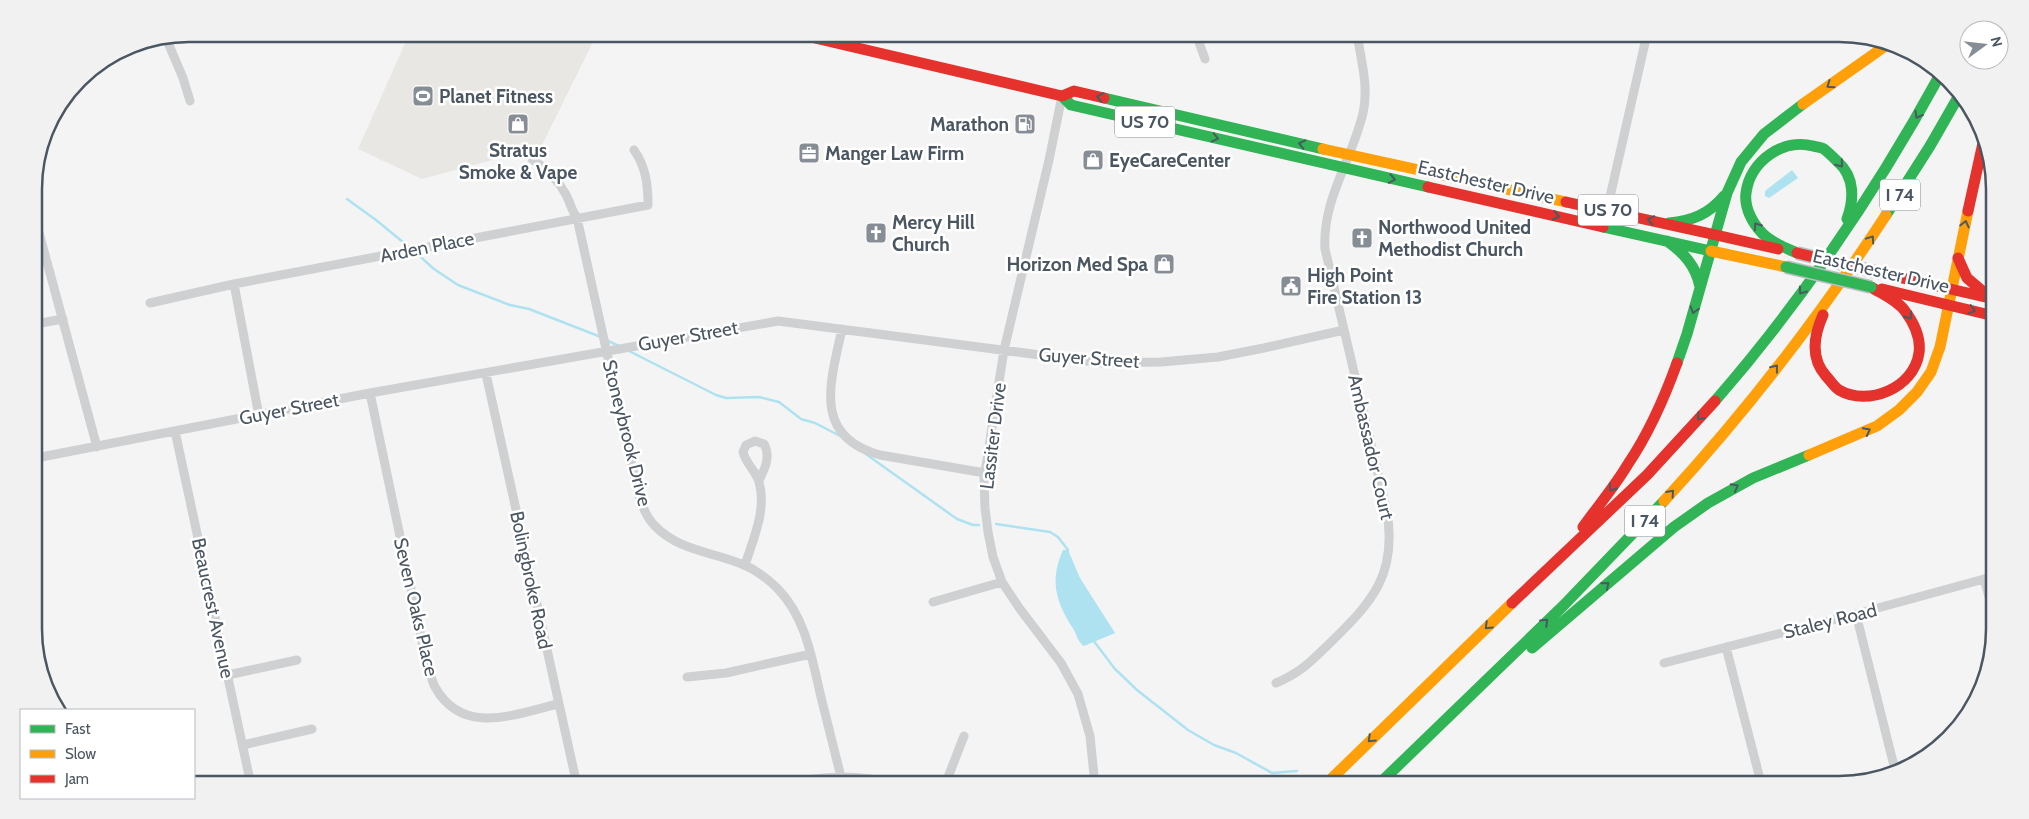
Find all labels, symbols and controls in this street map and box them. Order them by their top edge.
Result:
north arrow [1959,20,2009,70]
text: N [1987,35,2007,49]
one-way arrow [1826,79,1835,88]
sports icon: Planet Fitness [411,84,435,108]
place label: Planet Fitness [439,85,553,108]
one-way arrow [1095,93,1104,103]
road number: US 70 [1115,106,1175,138]
one-way arrow [1914,110,1924,119]
shop icon: Stratus Smoke & Vape [506,112,530,136]
fuel station icon: Marathon [1013,112,1037,136]
place label: Marathon [930,113,1009,136]
one-way arrow [1210,132,1219,143]
place label: Stratus Smoke & Vape [459,139,577,184]
one-way arrow [1297,139,1306,150]
office icon: Manger Law Firm [797,141,821,165]
place label: Manger Law Firm [825,142,964,165]
shop icon: EyeCareCenter [1081,148,1105,172]
place label: EyeCareCenter [1109,149,1231,172]
street label: Eastchester Drive [1416,155,1557,209]
one-way arrow [1835,158,1843,167]
one-way arrow [1387,173,1396,184]
road number: I 74 [1880,180,1920,210]
road number: US 70 [1578,194,1638,226]
one-way arrow [1552,210,1561,221]
place label: Mercy Hill Church [892,211,975,256]
one-way arrow [1647,215,1656,225]
place label: Northwood United Methodist Church [1378,216,1531,261]
one-way arrow [1959,220,1970,229]
church icon: Mercy Hill Church [864,221,888,245]
one-way arrow [1754,222,1763,232]
church icon: Northwood United Methodist Church [1350,226,1374,250]
street label: Arden Place [378,227,476,267]
one-way arrow [1865,235,1874,245]
street label: Eastchester Drive [1811,244,1952,298]
shop icon: Horizon Med Spa [1152,252,1176,276]
place label: Horizon Med Spa [1007,253,1149,276]
place label: High Point Fire Station 13 [1307,264,1422,309]
public building icon: High Point Fire Station 13 [1279,274,1303,298]
one-way arrow [1799,285,1808,295]
one-way arrow [1967,304,1976,315]
one-way arrow [1689,305,1700,314]
one-way arrow [1903,310,1912,320]
street label: Guyer Street [636,316,740,356]
street label: Guyer Street [1038,343,1141,373]
street label: Stoneybrook Drive [598,357,656,509]
one-way arrow [1769,365,1778,374]
street label: Ambassador Court [1343,372,1399,522]
street label: Lassiter Drive [975,381,1011,491]
street label: Guyer Street [237,388,341,430]
one-way arrow [1697,412,1706,421]
one-way arrow [1862,427,1871,437]
one-way arrow [1609,482,1618,492]
one-way arrow [1730,483,1739,493]
one-way arrow [1665,490,1674,499]
road number: I 74 [1625,506,1665,536]
street label: Bolingbroke Road [505,509,557,651]
street label: Beaucrest Avenue [187,536,239,681]
street label: Seven Oaks Place [389,536,443,679]
one-way arrow [1600,582,1609,591]
street label: Staley Road [1781,598,1879,644]
one-way arrow [1539,619,1548,628]
one-way arrow [1485,621,1494,630]
legend [20,709,195,799]
text: Fast [65,720,90,738]
one-way arrow [1368,733,1377,742]
text: Slow [65,745,96,763]
text: Jam [64,770,89,788]

